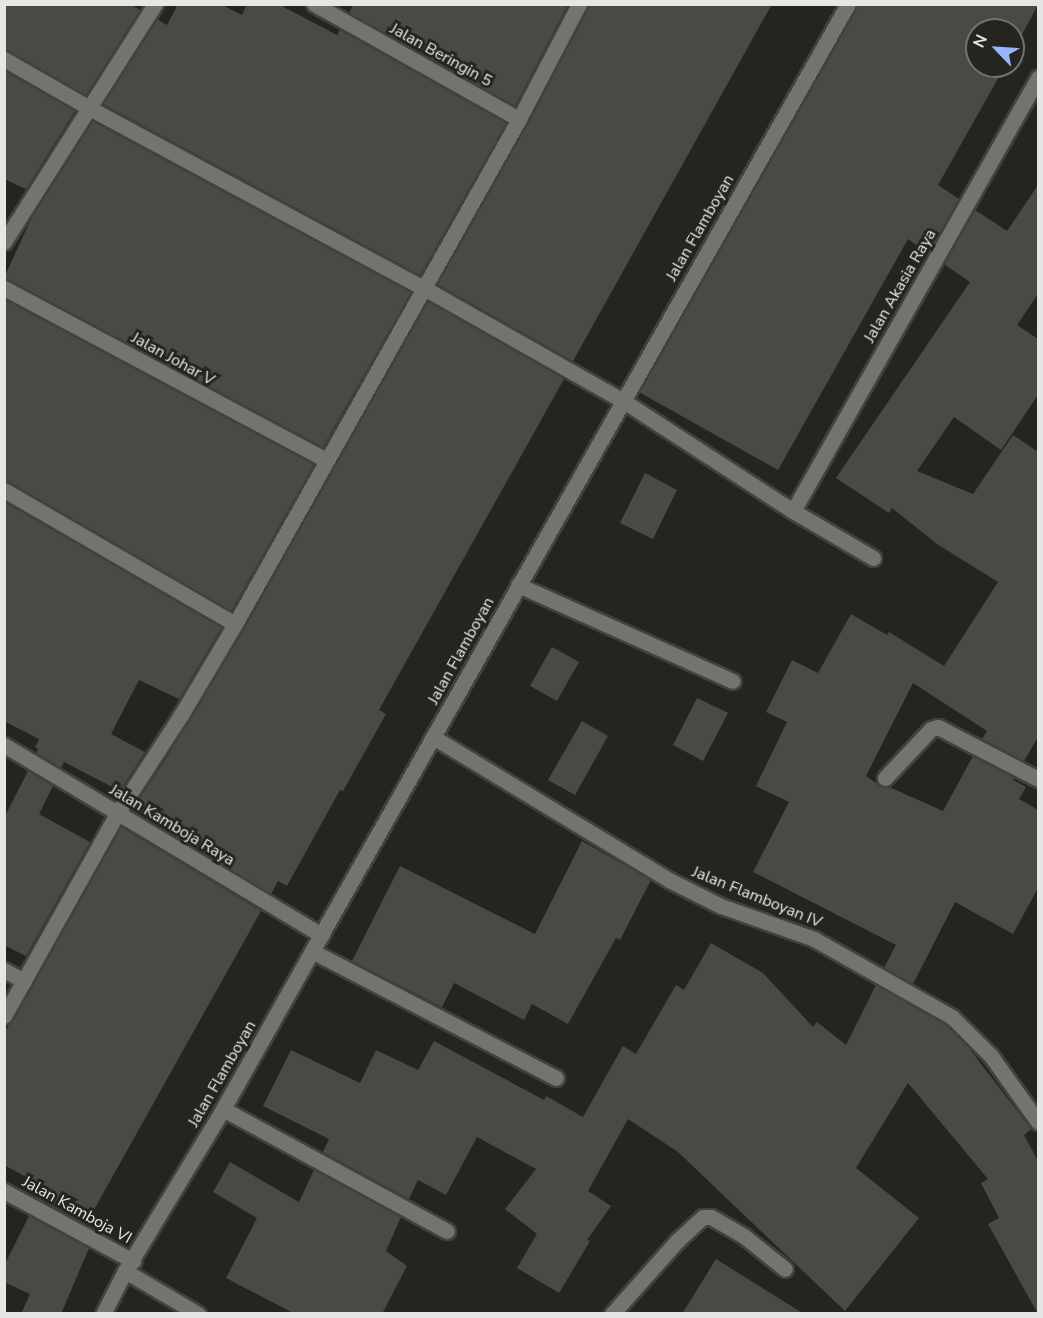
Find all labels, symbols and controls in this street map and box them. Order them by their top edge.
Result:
north arrow [965,18,1025,78]
street label: Jalan Beringin 5 [387,19,495,91]
text: N [968,31,993,51]
street label: Jalan Flamboyan [662,171,738,285]
street label: Jalan Akasia Raya [860,226,940,346]
street label: Jalan Johar V [128,328,218,390]
street label: Jalan Flamboyan [424,594,498,708]
street label: Jalan Kamboja Raya [106,780,238,870]
street label: Jalan Flamboyan IV [689,862,825,932]
street label: Jalan Flamboyan [184,1017,260,1131]
street label: Jalan Kamboja VI [19,1172,135,1248]

